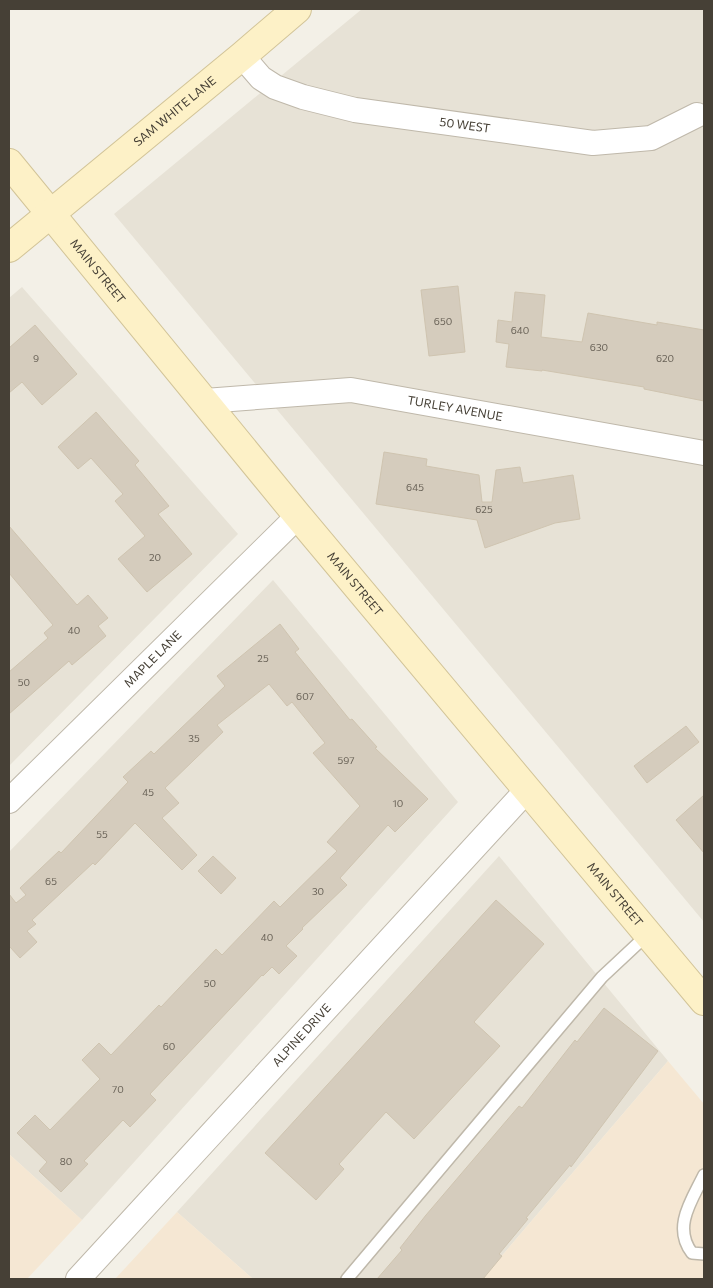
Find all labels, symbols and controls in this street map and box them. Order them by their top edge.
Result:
street label: SAM WHITE LANE [130,73,218,148]
street label: 50 WEST [439,114,492,135]
street label: MAIN STREET [68,236,129,306]
house number: 650 [434,315,452,327]
house number: 640 [511,324,529,336]
house number: 630 [590,341,608,353]
house number: 9 [33,352,39,364]
house number: 620 [656,352,674,364]
street label: TURLEY AVENUE [406,392,504,423]
house number: 645 [406,481,424,493]
house number: 625 [475,503,493,515]
street label: MAIN STREET [325,549,387,618]
house number: 20 [149,551,161,563]
house number: 40 [68,624,80,636]
street label: MAPLE LANE [121,627,184,690]
house number: 25 [257,652,269,664]
house number: 50 [18,676,30,688]
house number: 607 [296,690,314,702]
house number: 35 [188,732,200,744]
house number: 597 [337,754,355,766]
house number: 45 [142,786,154,798]
house number: 10 [393,797,403,809]
house number: 55 [96,828,108,840]
street label: MAIN STREET [585,859,647,929]
house number: 65 [45,875,57,887]
house number: 30 [312,885,324,897]
house number: 40 [261,931,273,943]
house number: 50 [204,977,216,989]
street label: ALPINE DRIVE [269,1000,333,1069]
house number: 60 [163,1040,175,1052]
house number: 70 [112,1083,124,1095]
house number: 80 [60,1155,72,1167]

